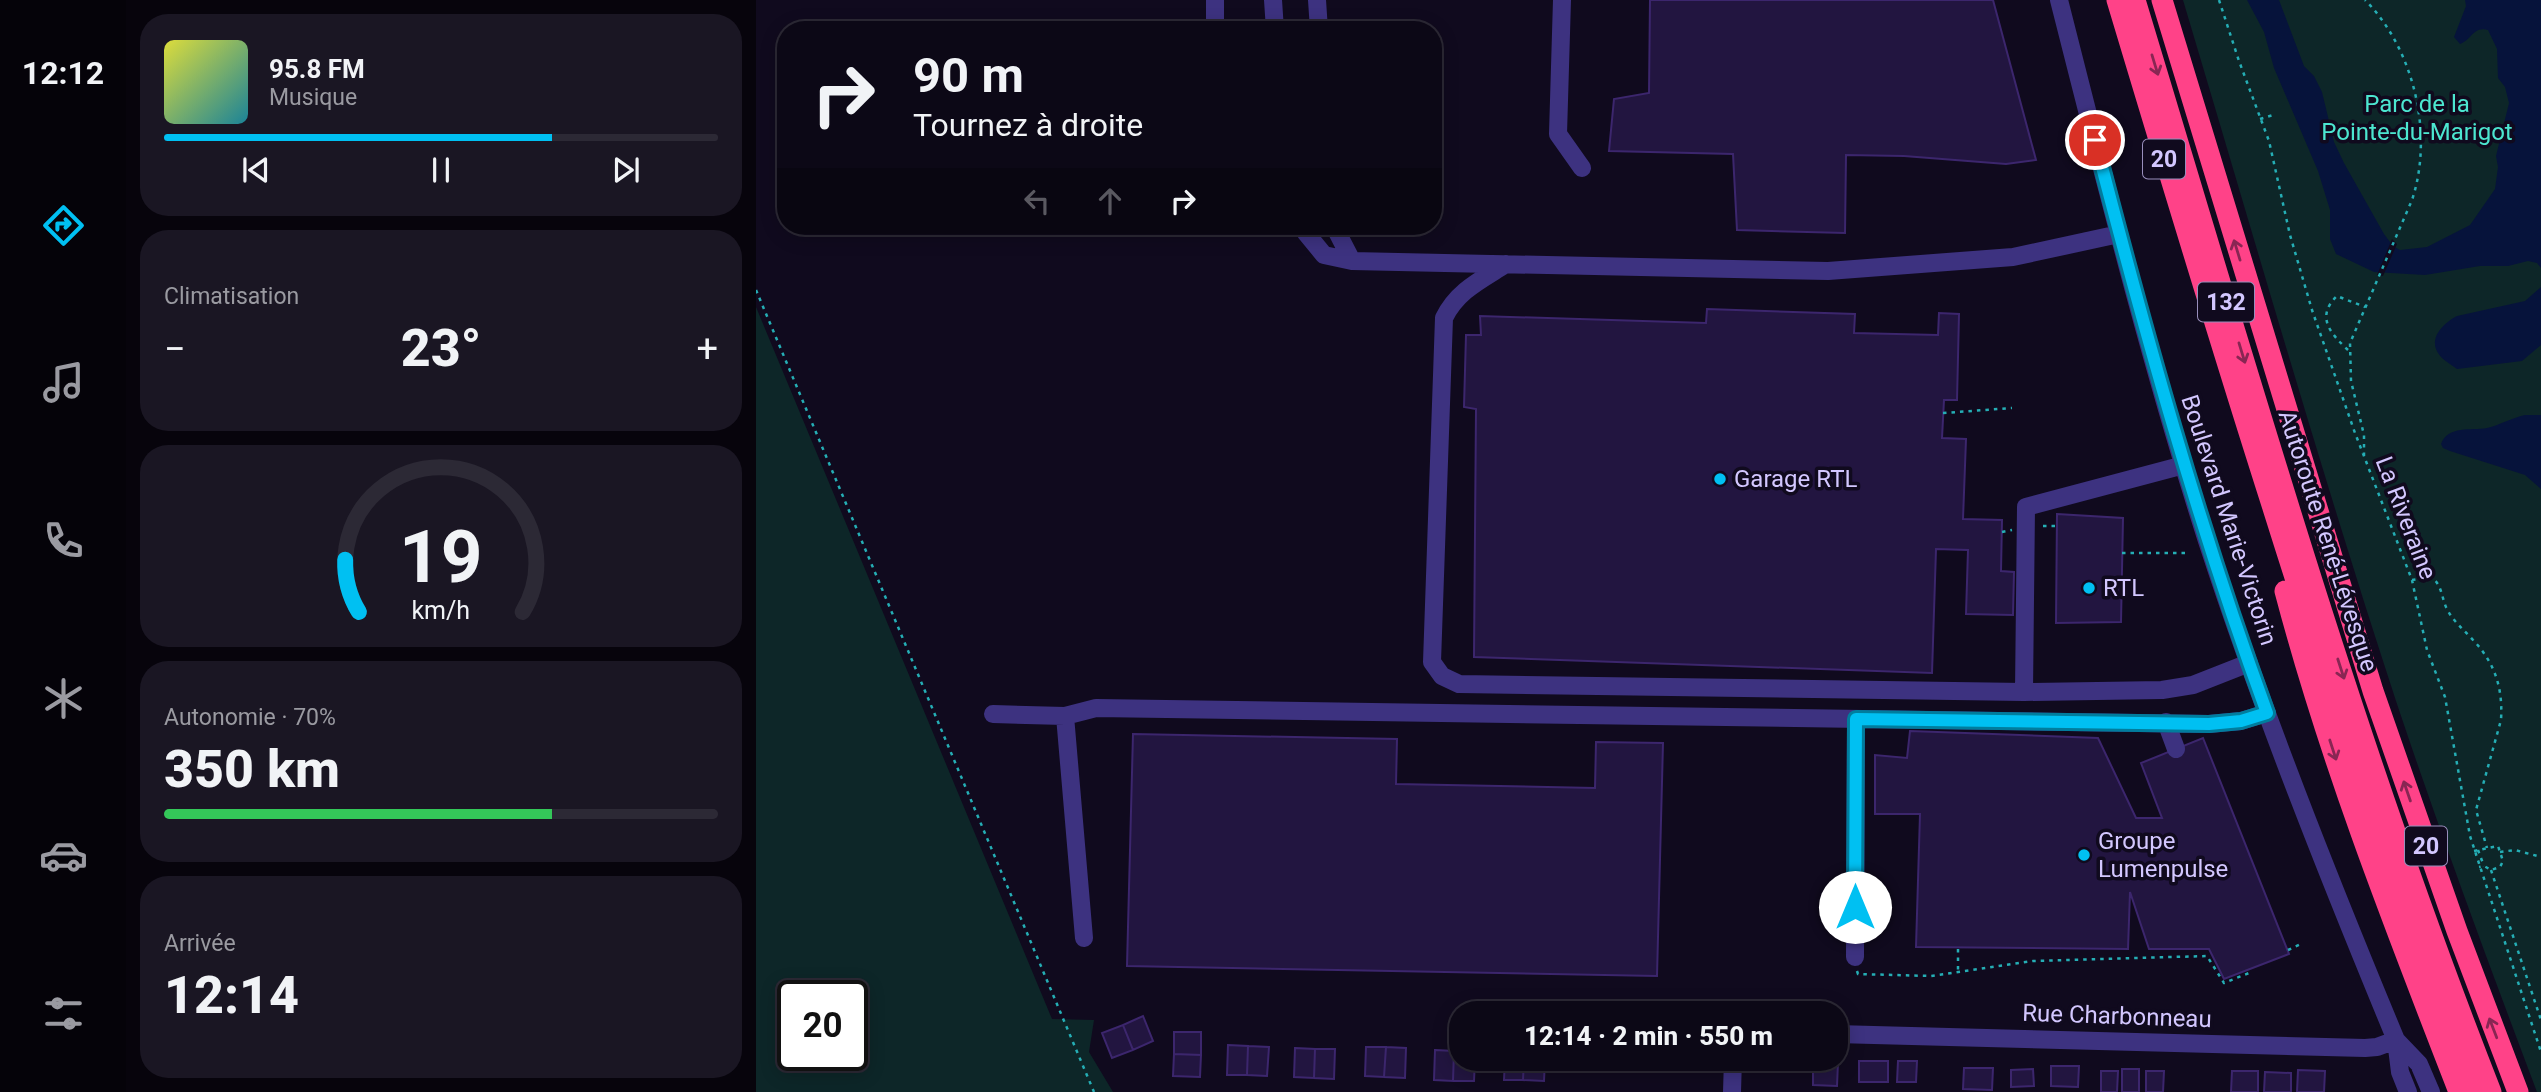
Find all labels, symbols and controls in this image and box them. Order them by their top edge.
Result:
text: 90 m [913,47,1024,104]
icon: right [798,49,889,140]
text: 12:12 [22,54,104,92]
text: 95.8 FM [269,54,365,84]
one-way arrow [2149,54,2162,76]
text: Musique [269,84,357,111]
park label: Parc de la Pointe-du-Marigot [2321,90,2513,146]
text: Tournez à droite [913,106,1143,144]
pin [2065,110,2125,170]
icon: arrive [2076,121,2114,159]
road number: 20 [2143,140,2185,178]
icon: previous [237,151,275,189]
icon: pause [422,151,460,189]
icon: next [607,151,645,189]
icon: left [1018,182,1056,220]
icon: ahead [1091,182,1129,220]
icon: right [1164,182,1202,220]
icon: directions [39,201,88,250]
one-way arrow [2230,240,2243,262]
road number: 132 [2198,282,2254,322]
text: Climatisation [164,283,299,310]
text: 23° [401,318,481,379]
text: − [164,327,186,371]
text: + [696,327,718,371]
one-way arrow [2236,342,2249,364]
icon: music [39,358,88,407]
street label: Boulevard Marie-Victorin [2175,391,2283,649]
street label: Autoroute René-Lévesque [2272,407,2384,675]
street label: La Riveraine [2370,453,2442,583]
place label: Garage RTL [1734,465,1857,493]
marker: Garage RTL [1712,471,1728,487]
text: 19 [399,514,483,600]
icon: phone [39,516,88,565]
place label: RTL [2103,574,2144,602]
marker: RTL [2081,580,2097,596]
text: km/h [412,596,470,625]
one-way arrow [2335,657,2348,679]
icon: climate [39,674,88,723]
text: Autonomie · 70% [164,704,336,731]
text: 350 km [164,739,340,800]
one-way arrow [2327,739,2340,761]
one-way arrow [2400,781,2412,803]
road number: 20 [2405,826,2447,866]
place label: Groupe Lumenpulse [2098,827,2228,883]
icon: car [39,831,88,880]
marker: Groupe Lumenpulse [2076,847,2092,863]
position arrow [1818,870,1892,944]
text: Arrivée [164,930,236,957]
text: 12:14 [164,965,299,1026]
speed limit sign: 20 [777,980,868,1071]
icon: filters [39,989,88,1038]
street label: Rue Charbonneau [2022,999,2212,1033]
one-way arrow [2486,1018,2499,1040]
text: 12:14 · 2 min · 550 m [1524,1021,1773,1051]

